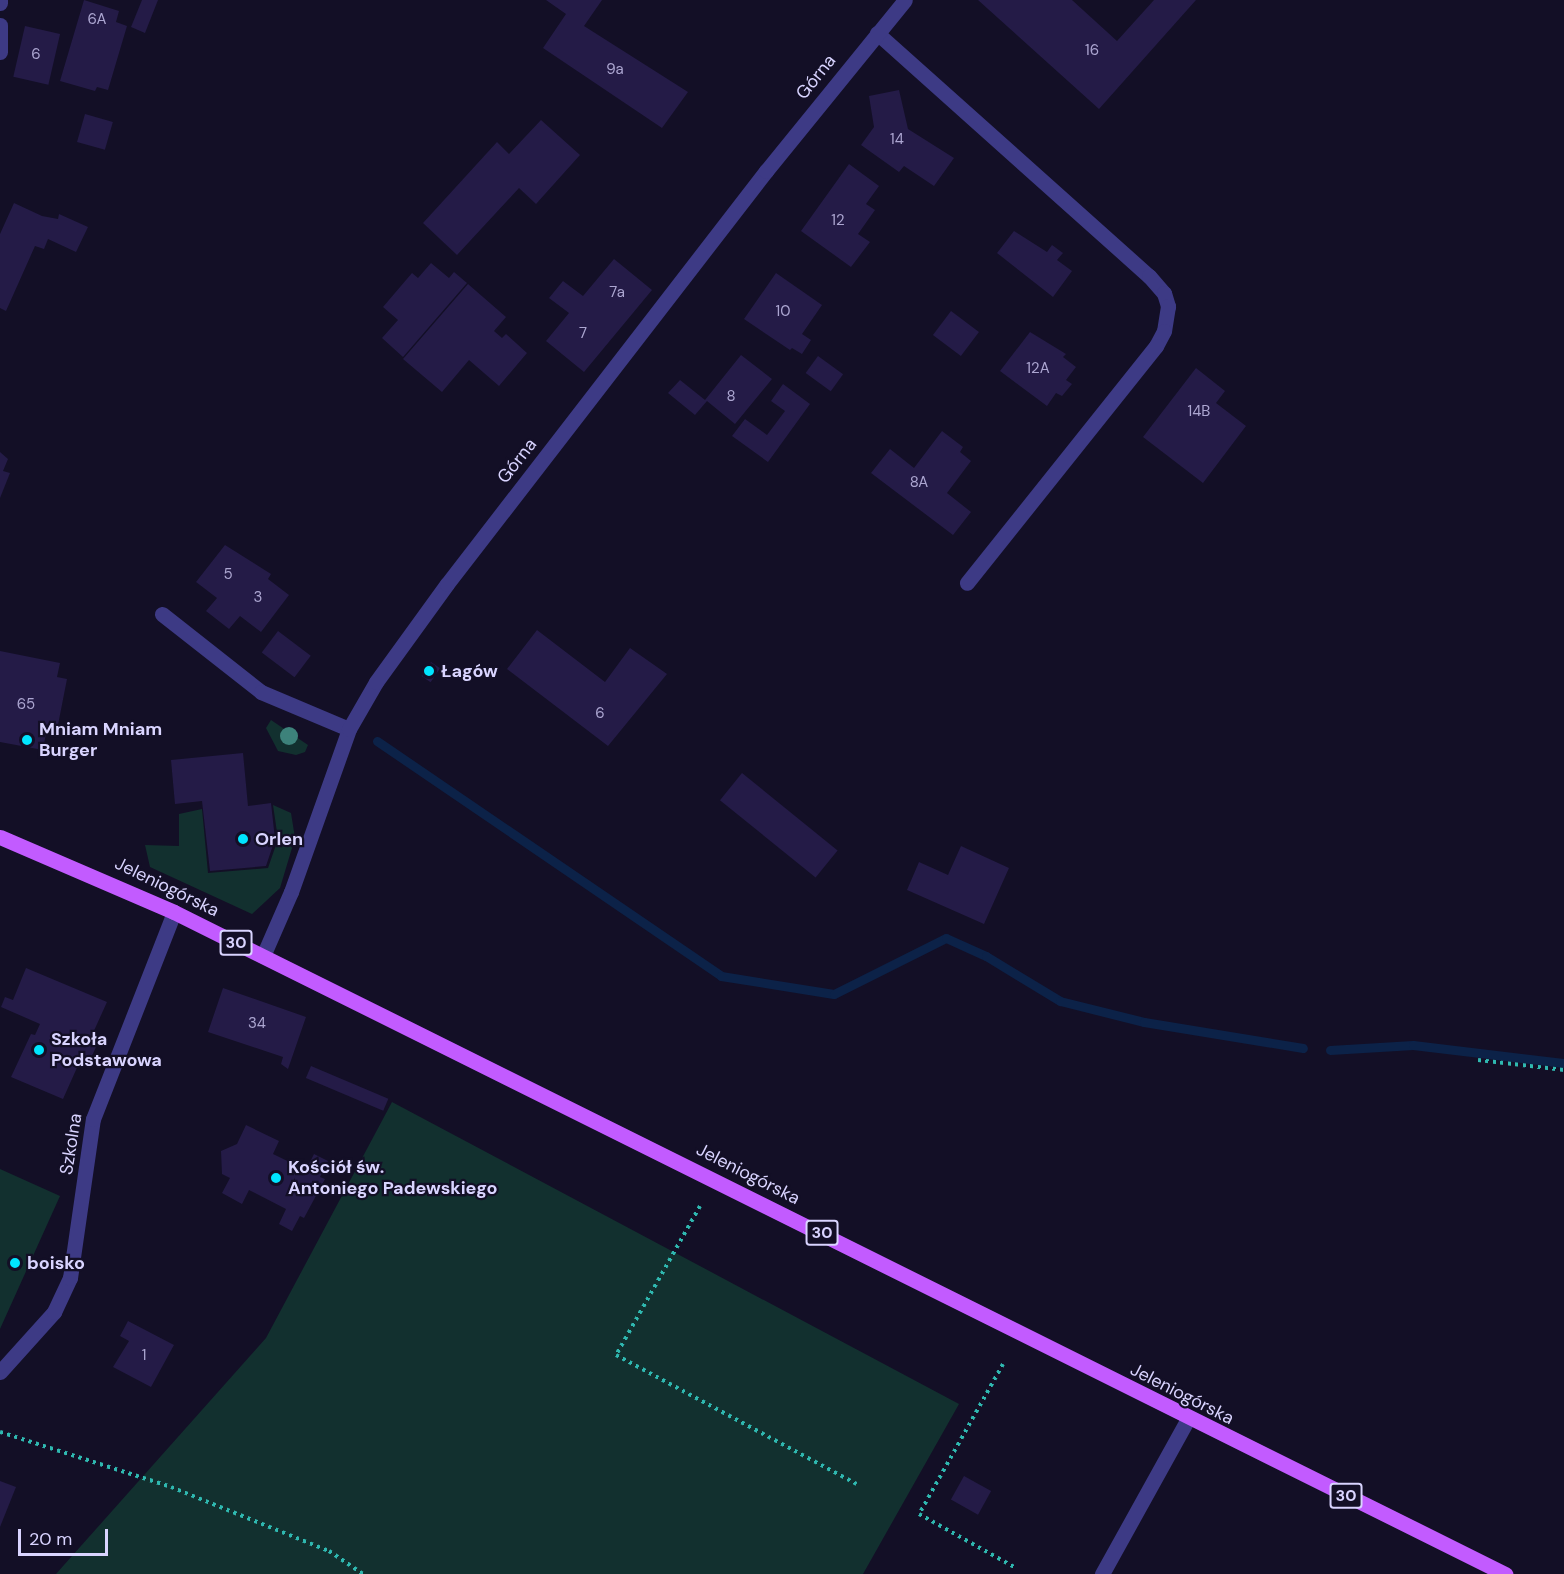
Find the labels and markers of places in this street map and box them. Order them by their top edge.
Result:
place label: Łagów [441,660,498,682]
marker: Łagów [422,664,436,678]
place label: Mniam Mniam Burger [39,719,162,762]
marker: Mniam Mniam Burger [20,733,34,747]
place label: Orlen [255,828,303,850]
marker: Orlen [236,832,250,846]
place label: Szkoła Podstawowa [51,1029,162,1072]
marker: Szkoła Podstawowa [32,1043,46,1057]
place label: Kościół św. Antoniego Padewskiego [288,1157,498,1200]
marker: Kościół św. Antoniego Padewskiego [269,1171,283,1185]
place label: boisko [27,1252,85,1274]
marker: boisko [8,1256,22,1270]

